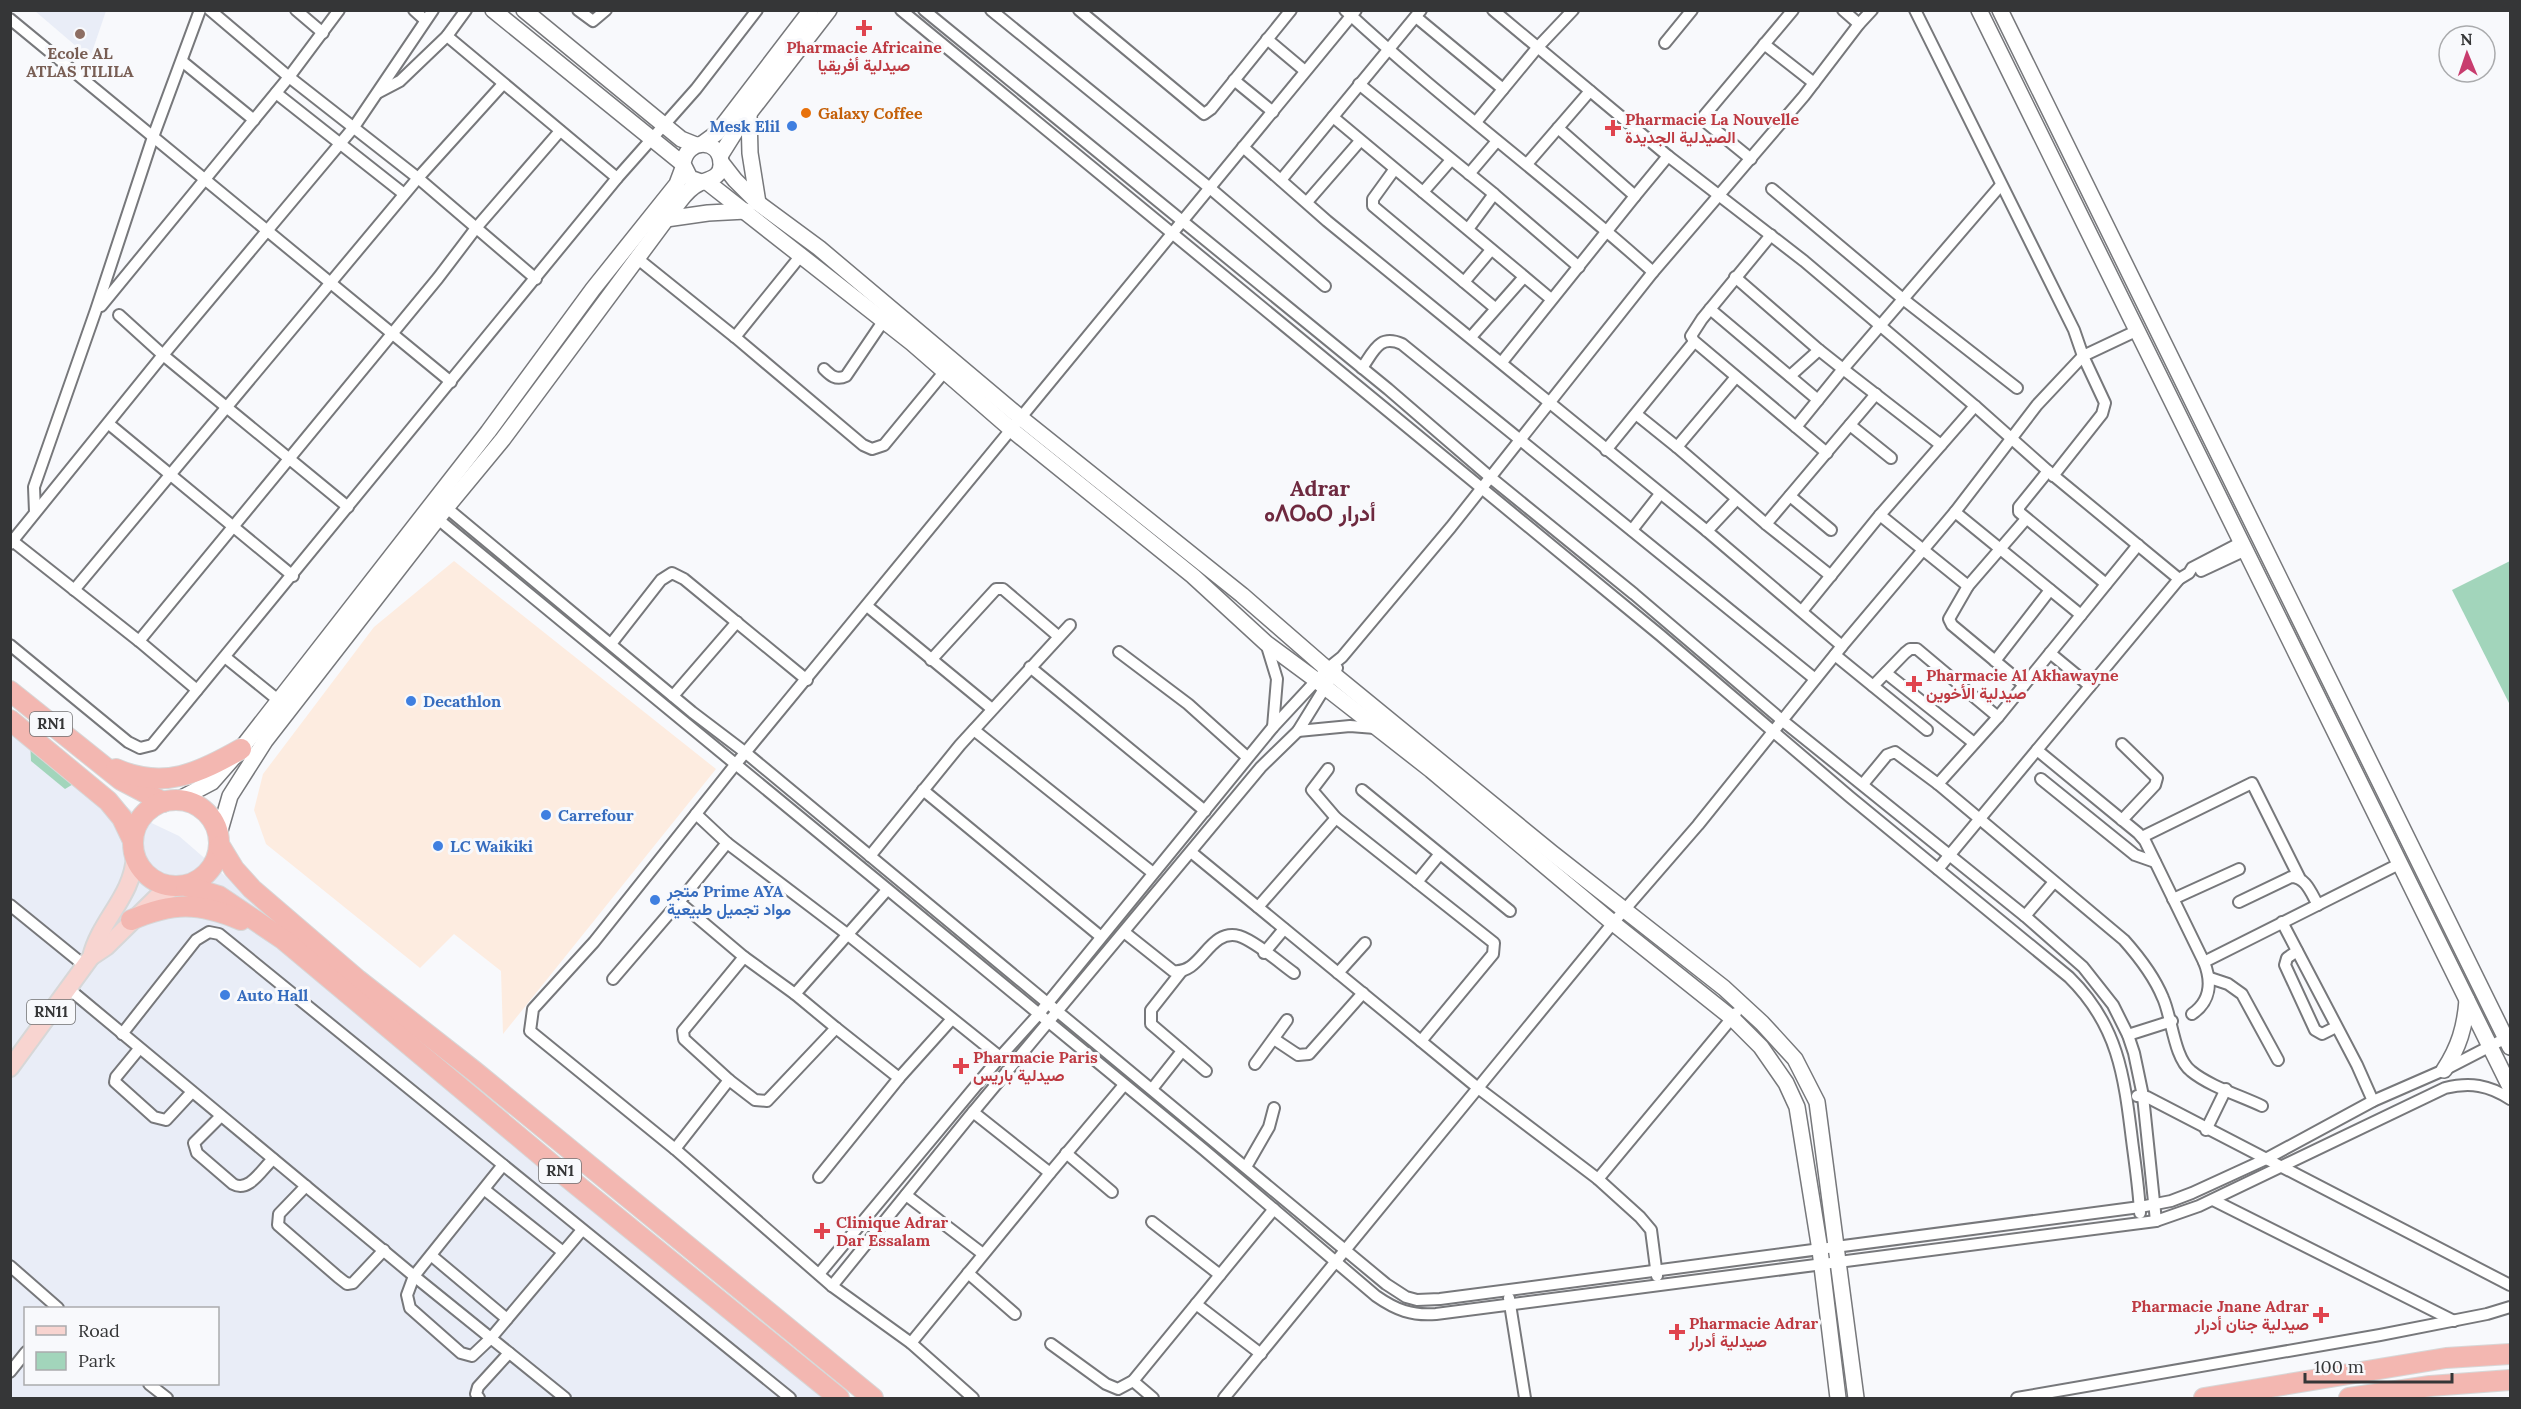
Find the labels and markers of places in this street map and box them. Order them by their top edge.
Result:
marker: Pharmacie Africaine صيدلية أفريقيا [857,21,871,35]
marker: Ecole AL ATLAS TILILA [73,27,87,41]
place label: Pharmacie Africaine صيدلية أفريقيا [786,37,942,76]
place label: Ecole AL ATLAS TILILA [26,43,134,81]
place label: Galaxy Coffee [818,103,923,123]
marker: Galaxy Coffee [799,106,813,120]
place label: Pharmacie La Nouvelle الصيدلية الجديدة [1625,109,1800,147]
place label: Mesk Elil [710,116,780,136]
marker: Mesk Elil [785,119,799,133]
marker: Pharmacie La Nouvelle الصيدلية الجديدة [1606,121,1620,135]
place label: Pharmacie Al Akhawayne صيدلية الأخوين [1926,665,2119,704]
marker: Pharmacie Al Akhawayne صيدلية الأخوين [1907,677,1921,691]
place label: Decathlon [423,691,501,711]
marker: Decathlon [404,694,418,708]
place label: Carrefour [558,805,634,825]
marker: Carrefour [539,808,553,822]
place label: LC Waikiki [450,836,533,856]
marker: LC Waikiki [431,839,445,853]
place label: متجر Prime AYA مواد تجميل طبيعية [666,881,792,920]
marker: متجر Prime AYA مواد تجميل طبيعية [648,893,662,907]
place label: Auto Hall [237,985,308,1005]
marker: Auto Hall [218,988,232,1002]
place label: Pharmacie Paris صيدلية باريس [973,1047,1098,1086]
marker: Pharmacie Paris صيدلية باريس [954,1059,968,1073]
place label: Clinique Adrar Dar Essalam [836,1212,949,1250]
marker: Clinique Adrar Dar Essalam [813,1222,831,1240]
place label: Pharmacie Jnane Adrar صيدلية جنان أدرار [2131,1296,2309,1335]
marker: Pharmacie Jnane Adrar صيدلية جنان أدرار [2314,1308,2328,1322]
place label: Pharmacie Adrar صيدلية أدرار [1688,1313,1819,1352]
marker: Pharmacie Adrar صيدلية أدرار [1670,1325,1684,1339]

